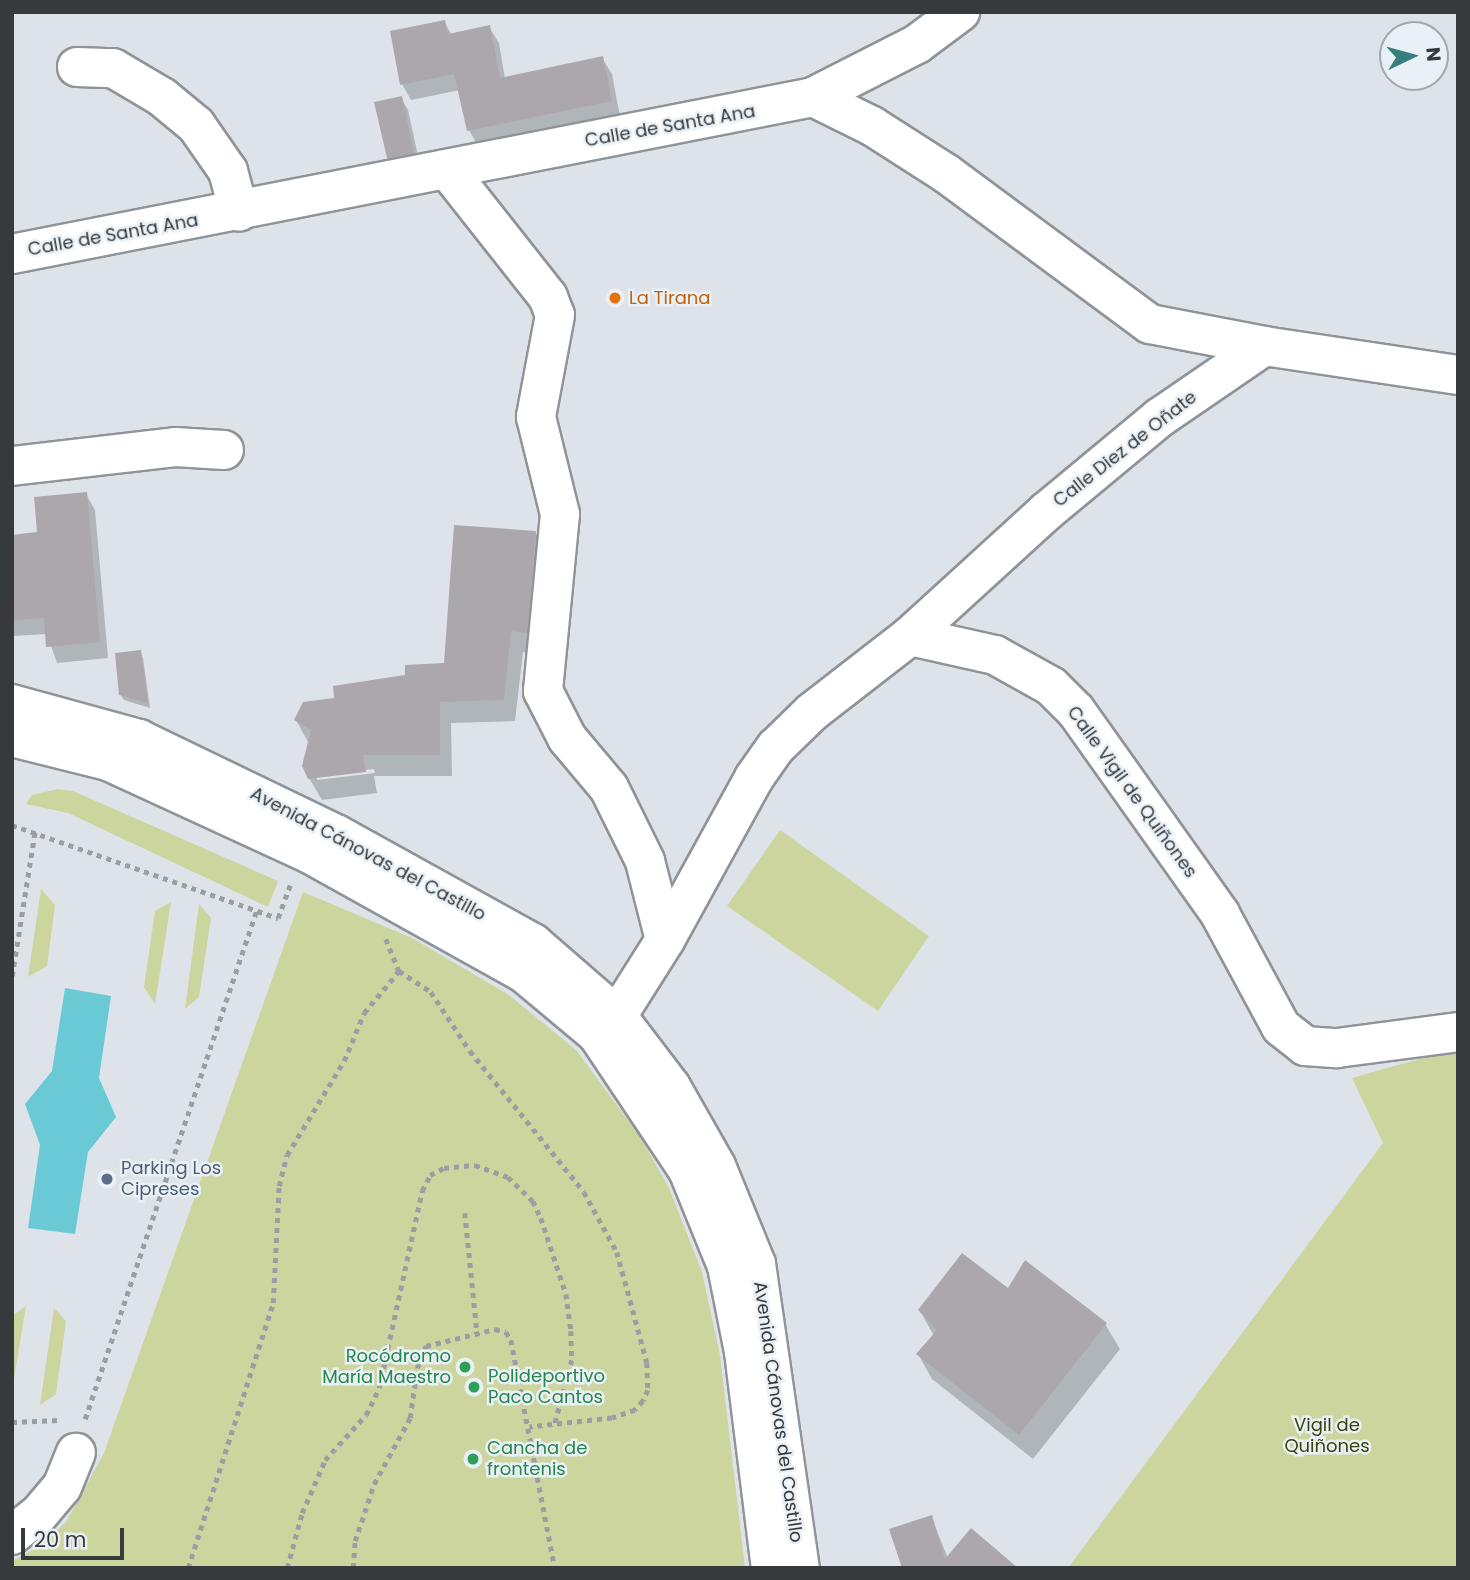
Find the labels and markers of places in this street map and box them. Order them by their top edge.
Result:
place label: La Tirana [629,287,710,309]
marker: La Tirana [607,290,623,306]
place label: Parking Los Cipreses [121,1158,221,1200]
marker: Parking Los Cipreses [99,1171,115,1187]
place label: Rocódromo María Maestro [322,1346,451,1388]
marker: Rocódromo María Maestro [457,1359,473,1375]
place label: Polideportivo Paco Cantos [488,1366,605,1408]
marker: Polideportivo Paco Cantos [466,1379,482,1395]
place label: Cancha de frontenis [487,1438,587,1480]
marker: Cancha de frontenis [465,1451,481,1467]

